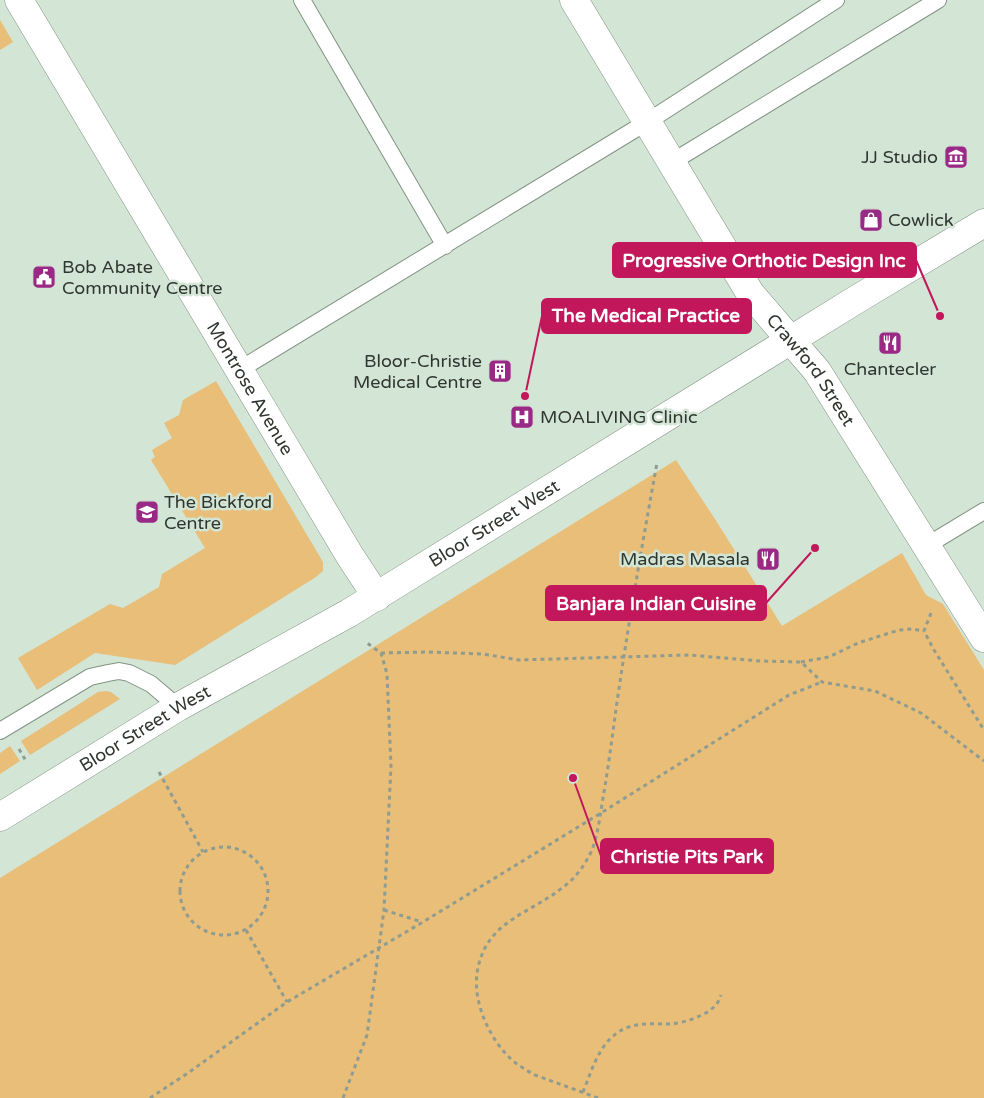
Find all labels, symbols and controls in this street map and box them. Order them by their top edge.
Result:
museum icon: JJ Studio [943,144,969,170]
place label: JJ Studio [861,146,938,168]
shop icon: Cowlick [858,207,884,233]
place label: Cowlick [888,209,954,231]
callout: Progressive Orthotic Design Inc [613,243,916,277]
text: Progressive Orthotic Design Inc [622,250,906,273]
place label: Bob Abate Community Centre [62,256,223,299]
public building icon: Bob Abate Community Centre [31,264,57,290]
callout: The Medical Practice [542,299,751,333]
text: The Medical Practice [551,305,740,327]
street label: Crawford Street [762,309,860,430]
street label: Montrose Avenue [202,318,298,459]
restaurant icon: Chantecler [877,330,903,356]
place label: Bloor-Christie Medical Centre [353,350,482,393]
building icon: Bloor-Christie Medical Centre [487,358,513,384]
place label: Chantecler [844,358,936,380]
hospital icon: MOALIVING Clinic [509,404,535,430]
place label: MOALIVING Clinic [540,406,698,428]
street label: Bloor Street West [425,475,564,572]
place label: The Bickford Centre [164,491,272,534]
school or university icon: The Bickford Centre [134,499,160,525]
restaurant icon: Madras Masala [755,546,781,572]
place label: Madras Masala [620,548,750,570]
callout: Banjara Indian Cuisine [546,586,766,620]
text: Banjara Indian Cuisine [556,593,756,616]
street label: Bloor Street West [75,680,215,776]
callout: Christie Pits Park [601,839,773,873]
text: Christie Pits Park [611,846,764,868]

